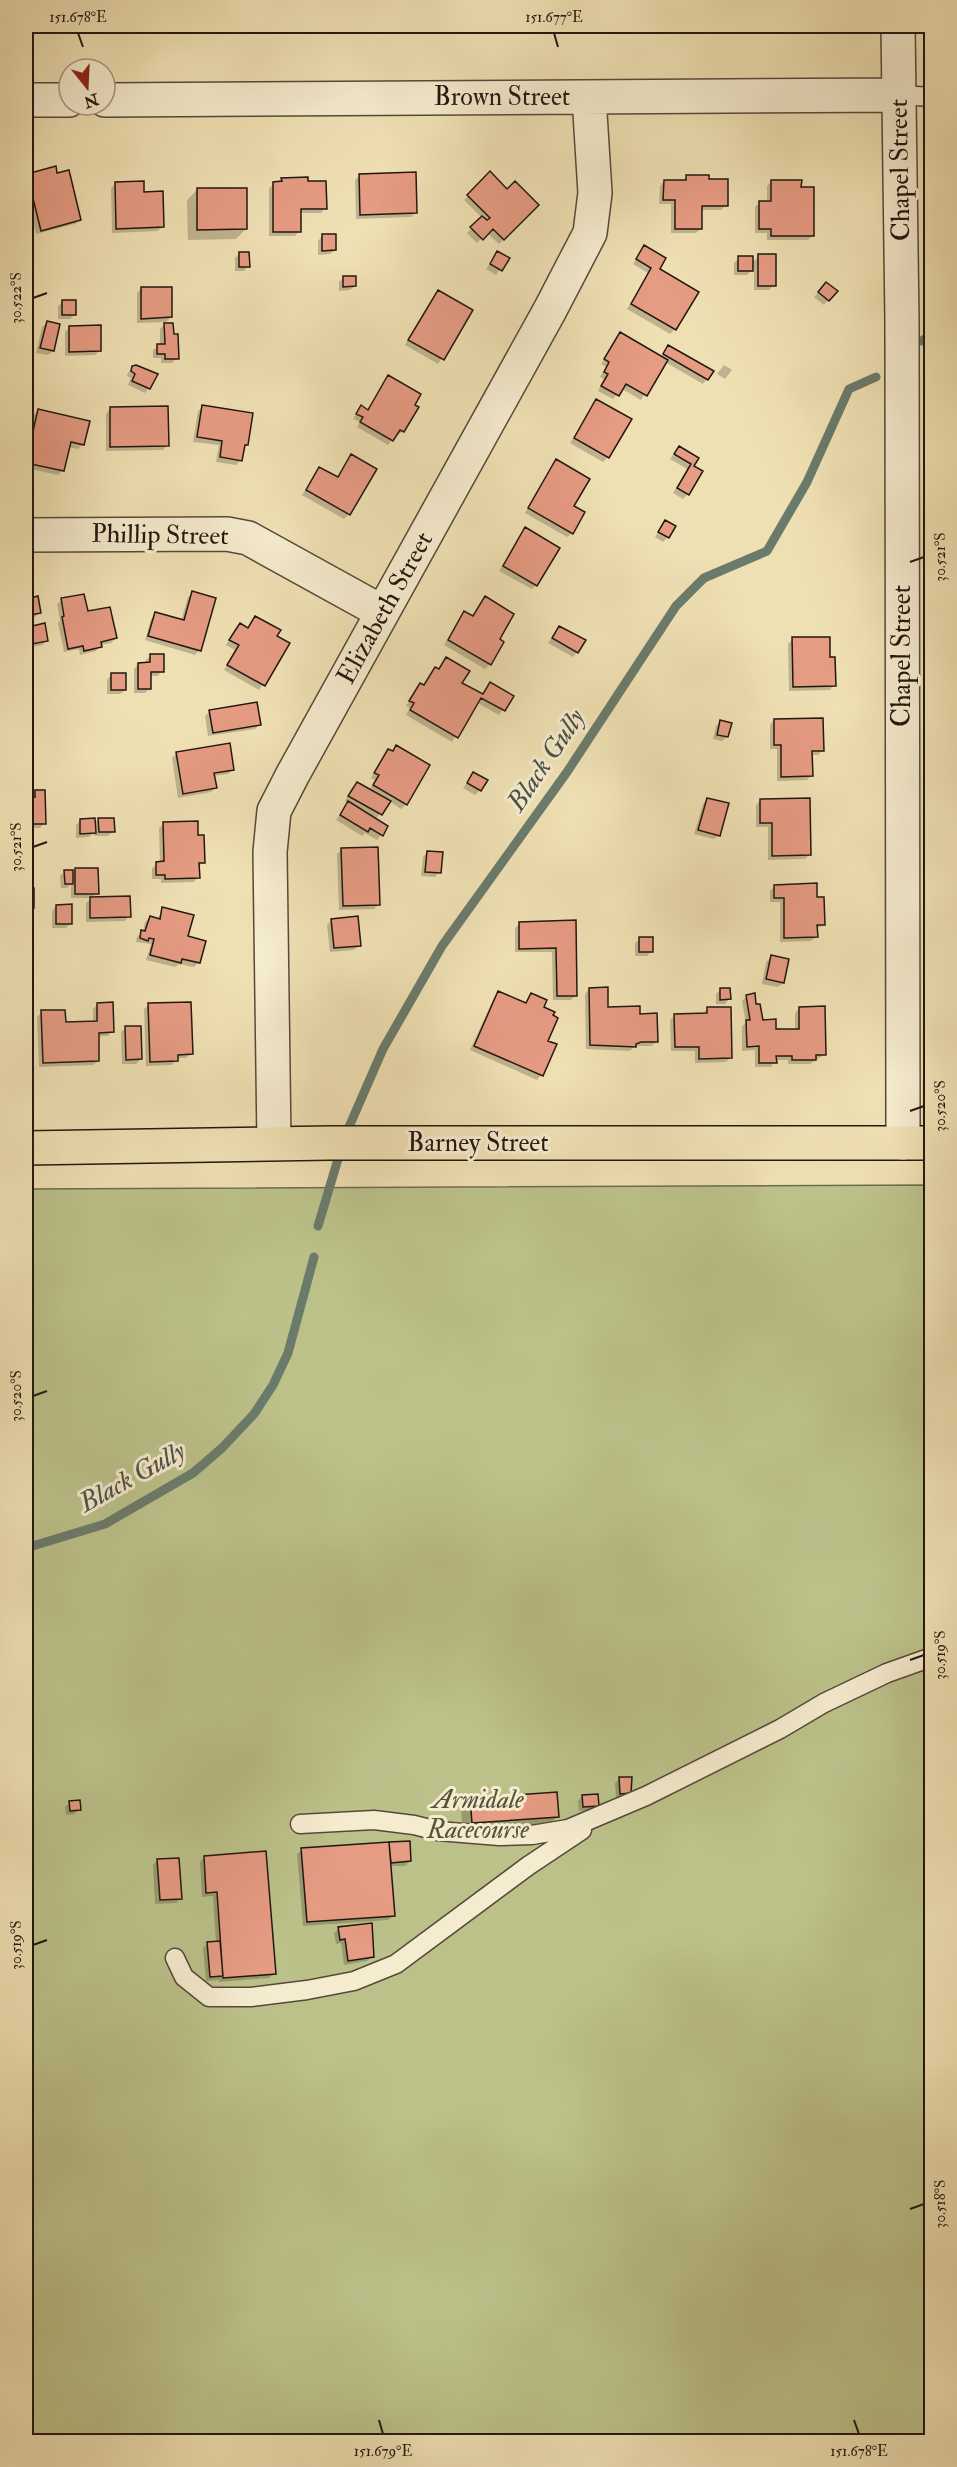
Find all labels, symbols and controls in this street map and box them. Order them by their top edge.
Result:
text: 151.678°E [49,8,107,27]
text: 151.677°E [525,8,583,27]
north arrow [57,57,117,117]
street label: Brown Street [434,81,570,113]
text: N [81,88,102,112]
street label: Chapel Street [883,99,918,241]
text: 30.522°S [7,272,26,324]
street label: Phillip Street [91,518,229,553]
street label: Elizabeth Street [330,526,440,690]
text: 30.521°S [931,532,950,582]
street label: Chapel Street [886,585,919,727]
water label: Black Gully [499,702,593,819]
text: 30.521°S [7,822,26,872]
text: 30.520°S [931,1080,950,1132]
street label: Barney Street [407,1127,549,1159]
text: 30.520°S [7,1370,26,1422]
water label: Black Gully [71,1434,192,1521]
text: 30.519°S [931,1630,950,1680]
park label: Armidale Racecourse [426,1784,529,1846]
text: 30.519°S [7,1920,26,1970]
text: 30.518°S [931,2180,950,2228]
text: 151.679°E [354,2442,412,2461]
text: 151.678°E [830,2442,888,2461]

